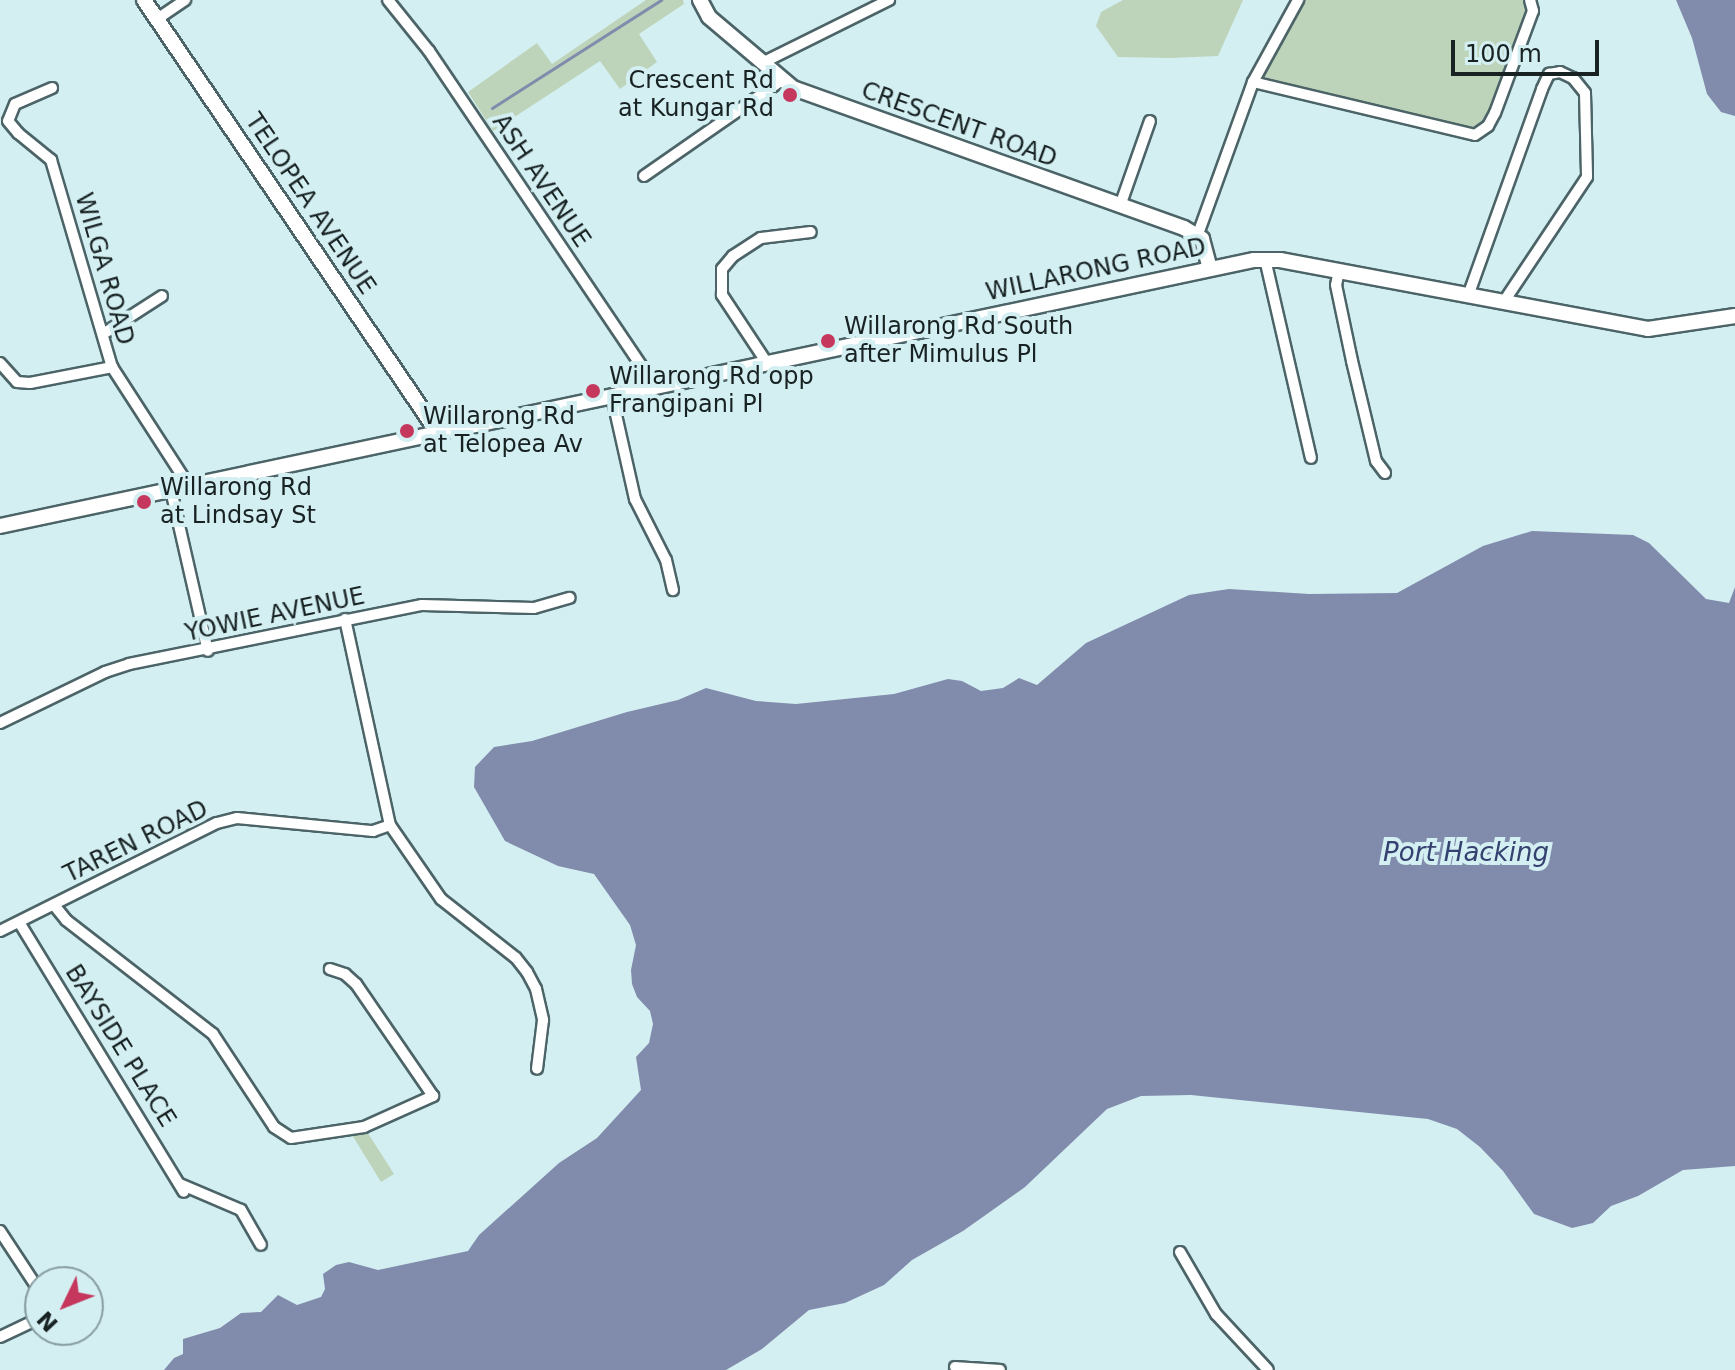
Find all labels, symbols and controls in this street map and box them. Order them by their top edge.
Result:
scale bar [1455,24,1603,74]
text: 100 m [1465,40,1542,68]
place label: Crescent Rd at Kungar Rd [618,67,774,123]
street label: CRESCENT ROAD [857,76,1061,174]
marker: Crescent Rd at Kungar Rd [781,86,799,104]
street label: TELOPEA AVENUE [239,108,381,300]
street label: ASH AVENUE [486,109,596,253]
street label: WILGA ROAD [69,190,139,348]
street label: WILLARONG ROAD [983,233,1209,307]
place label: Willarong Rd South after Mimulus Pl [844,313,1073,369]
marker: Willarong Rd South after Mimulus Pl [819,332,837,350]
place label: Willarong Rd opp Frangipani Pl [609,363,814,419]
marker: Willarong Rd opp Frangipani Pl [584,382,602,400]
place label: Willarong Rd at Telopea Av [423,403,583,459]
marker: Willarong Rd at Telopea Av [398,422,416,440]
place label: Willarong Rd at Lindsay St [160,474,316,530]
marker: Willarong Rd at Lindsay St [135,493,153,511]
street label: YOWIE AVENUE [183,582,367,648]
street label: TAREN ROAD [59,795,213,889]
water label: Port Hacking [1383,837,1549,869]
street label: BAYSIDE PLACE [59,960,181,1132]
north arrow [24,1266,104,1346]
text: N [32,1306,63,1337]

